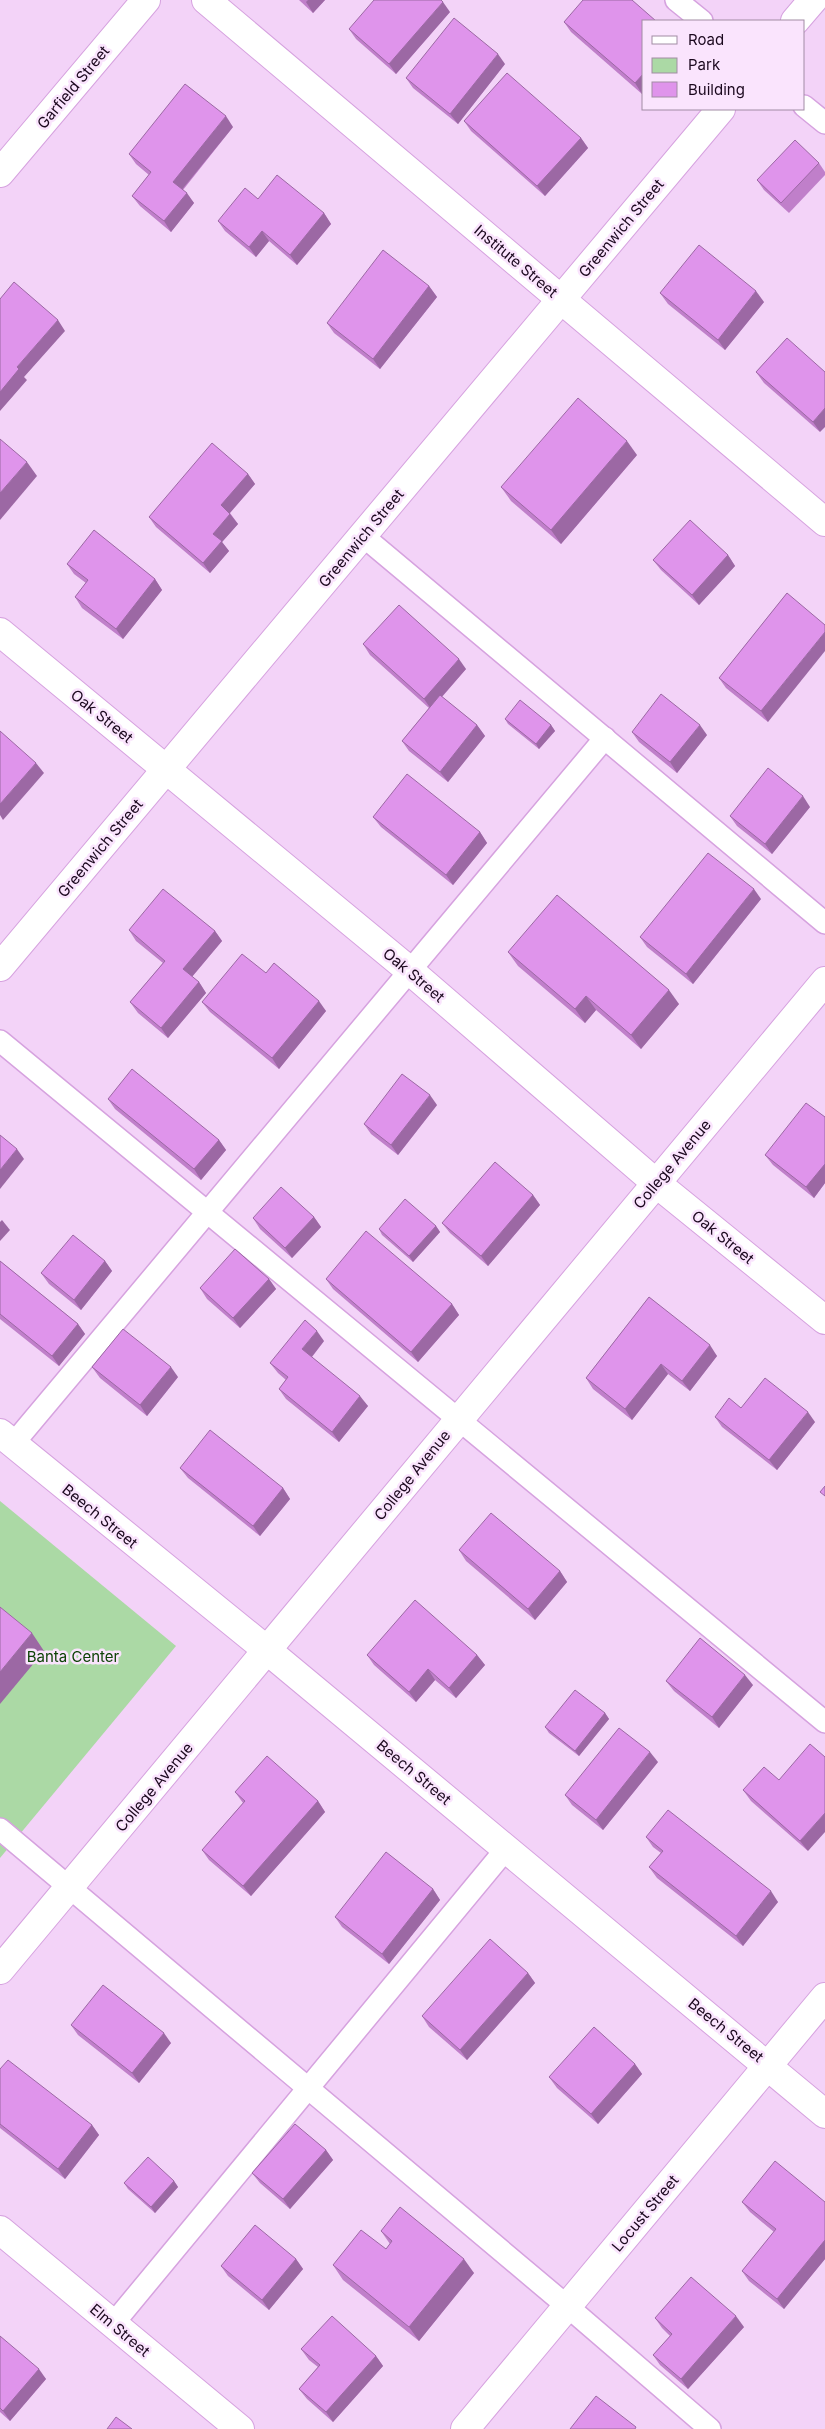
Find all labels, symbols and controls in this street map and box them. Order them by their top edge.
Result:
legend [642,20,805,110]
text: Road [688,30,724,49]
street label: Garfield Street [33,41,113,132]
text: Park [688,55,721,74]
text: Building [688,80,745,99]
street label: Greenwich Street [574,175,668,281]
street label: Institute Street [470,221,562,301]
street label: Greenwich Street [314,485,408,591]
street label: Oak Street [67,685,137,747]
street label: Greenwich Street [53,795,147,901]
street label: Oak Street [379,944,449,1006]
street label: College Avenue [629,1115,715,1213]
street label: Oak Street [688,1206,758,1268]
street label: College Avenue [370,1426,454,1524]
street label: Beech Street [59,1480,142,1552]
park label: Banta Center [27,1647,120,1666]
street label: Beech Street [373,1735,455,1809]
street label: College Avenue [111,1738,197,1836]
street label: Beech Street [685,1994,768,2066]
street label: Locust Street [607,2171,683,2255]
street label: Elm Street [86,2299,154,2361]

